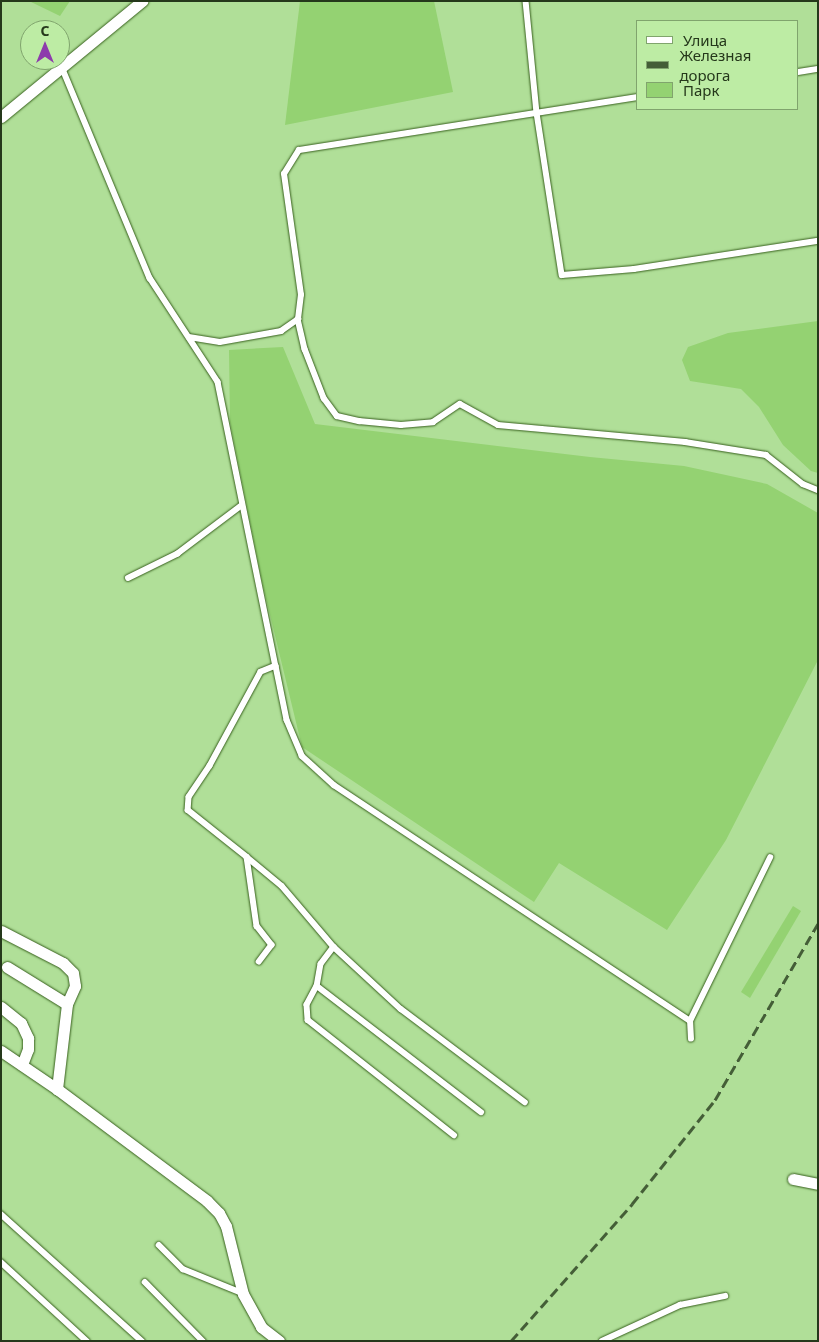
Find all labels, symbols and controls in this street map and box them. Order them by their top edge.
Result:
north arrow [20,20,70,70]
legend [636,20,799,110]
text: С [40,21,50,40]
text: Улица [683,30,727,50]
text: Железная дорога [679,45,752,85]
text: Парк [683,80,719,100]

